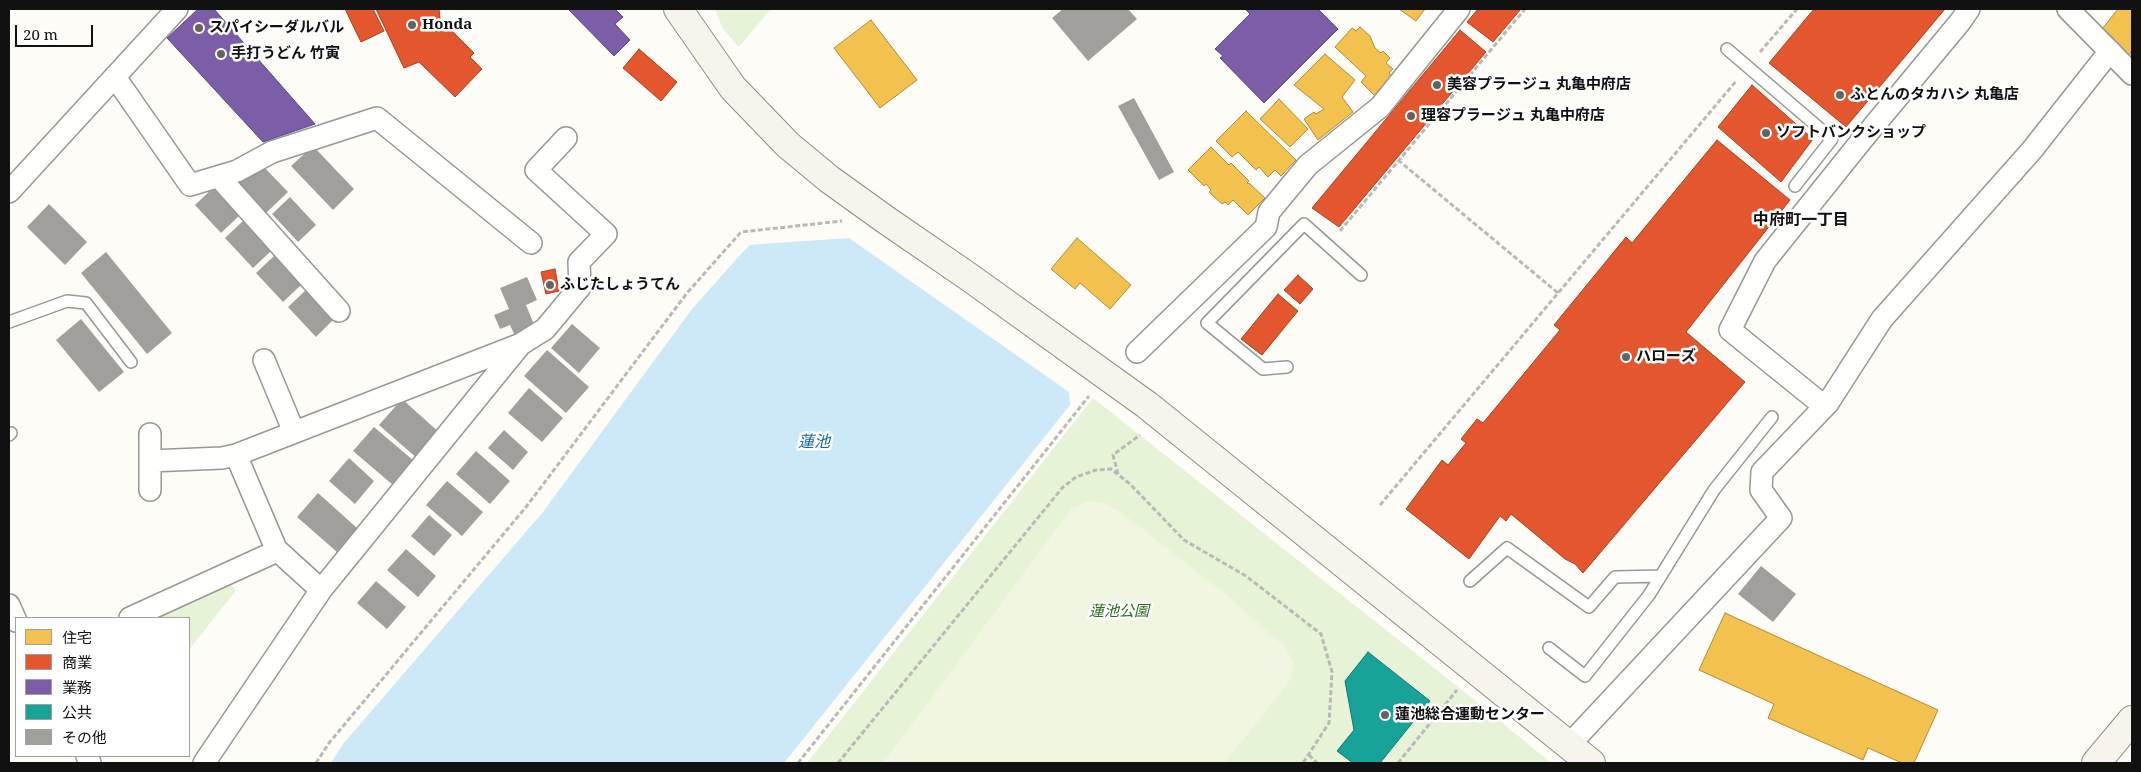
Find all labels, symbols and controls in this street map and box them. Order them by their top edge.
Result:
scale bar [18,15,95,47]
place label: Honda [422,16,472,34]
place label: スパイシーダルバル [209,19,344,37]
marker: Honda [406,19,418,31]
marker: スパイシーダルバル [193,22,205,34]
text: 20 m [23,24,58,44]
place label: 手打うどん 竹寅 [231,45,340,63]
marker: 手打うどん 竹寅 [215,48,227,60]
place label: 美容プラージュ 丸亀中府店 [1447,76,1631,94]
marker: 美容プラージュ 丸亀中府店 [1431,79,1443,91]
place label: ふとんのタカハシ 丸亀店 [1850,86,2019,104]
marker: ふとんのタカハシ 丸亀店 [1834,89,1846,101]
place label: 理容プラージュ 丸亀中府店 [1421,107,1605,125]
marker: 理容プラージュ 丸亀中府店 [1405,110,1417,122]
place label: ソフトバンクショップ [1776,124,1926,142]
marker: ソフトバンクショップ [1760,127,1772,139]
district label: 中府町一丁目 [1753,210,1849,230]
place label: ふじたしょうてん [560,276,680,294]
marker: ふじたしょうてん [544,279,556,291]
place label: ハローズ [1636,348,1696,366]
marker: ハローズ [1620,351,1632,363]
water label: 蓮池 [798,432,830,452]
park label: 蓮池公園 [1089,603,1149,621]
legend [15,617,190,757]
text: 住宅 [62,627,92,647]
text: 商業 [62,652,92,672]
text: 業務 [62,677,92,697]
text: 公共 [62,702,92,722]
place label: 蓮池総合運動センター [1395,706,1545,724]
marker: 蓮池総合運動センター [1379,709,1391,721]
text: その他 [62,727,107,747]

